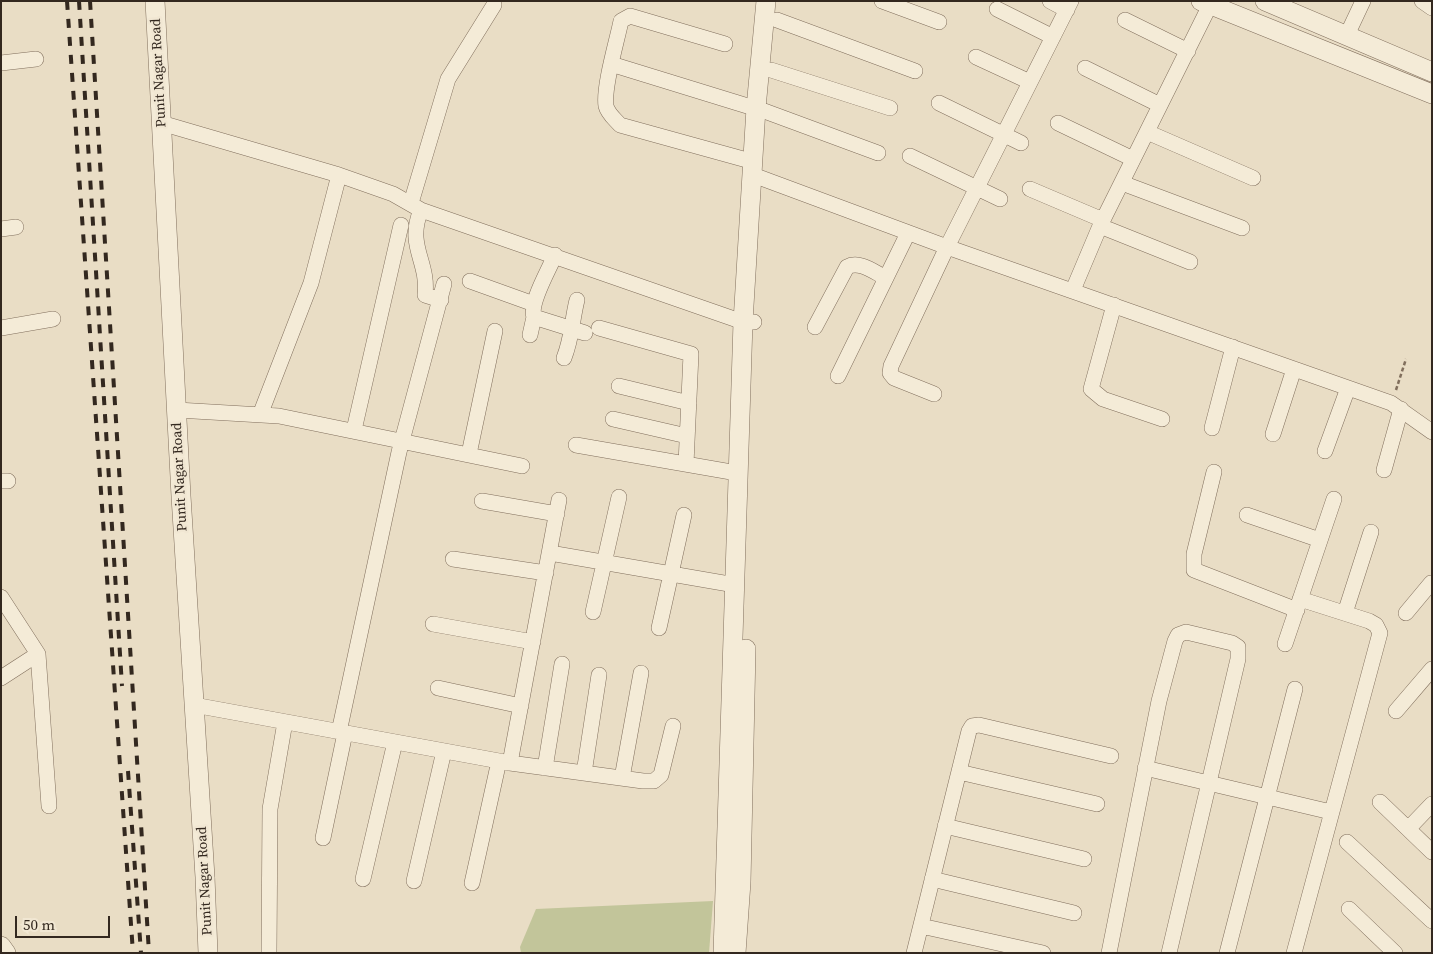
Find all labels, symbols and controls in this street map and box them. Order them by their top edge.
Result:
street label: Punit Nagar Road [148,18,170,128]
street label: Punit Nagar Road [169,422,191,532]
street label: Punit Nagar Road [194,826,216,936]
scale bar [18,906,112,938]
text: 50 m [23,914,55,935]

